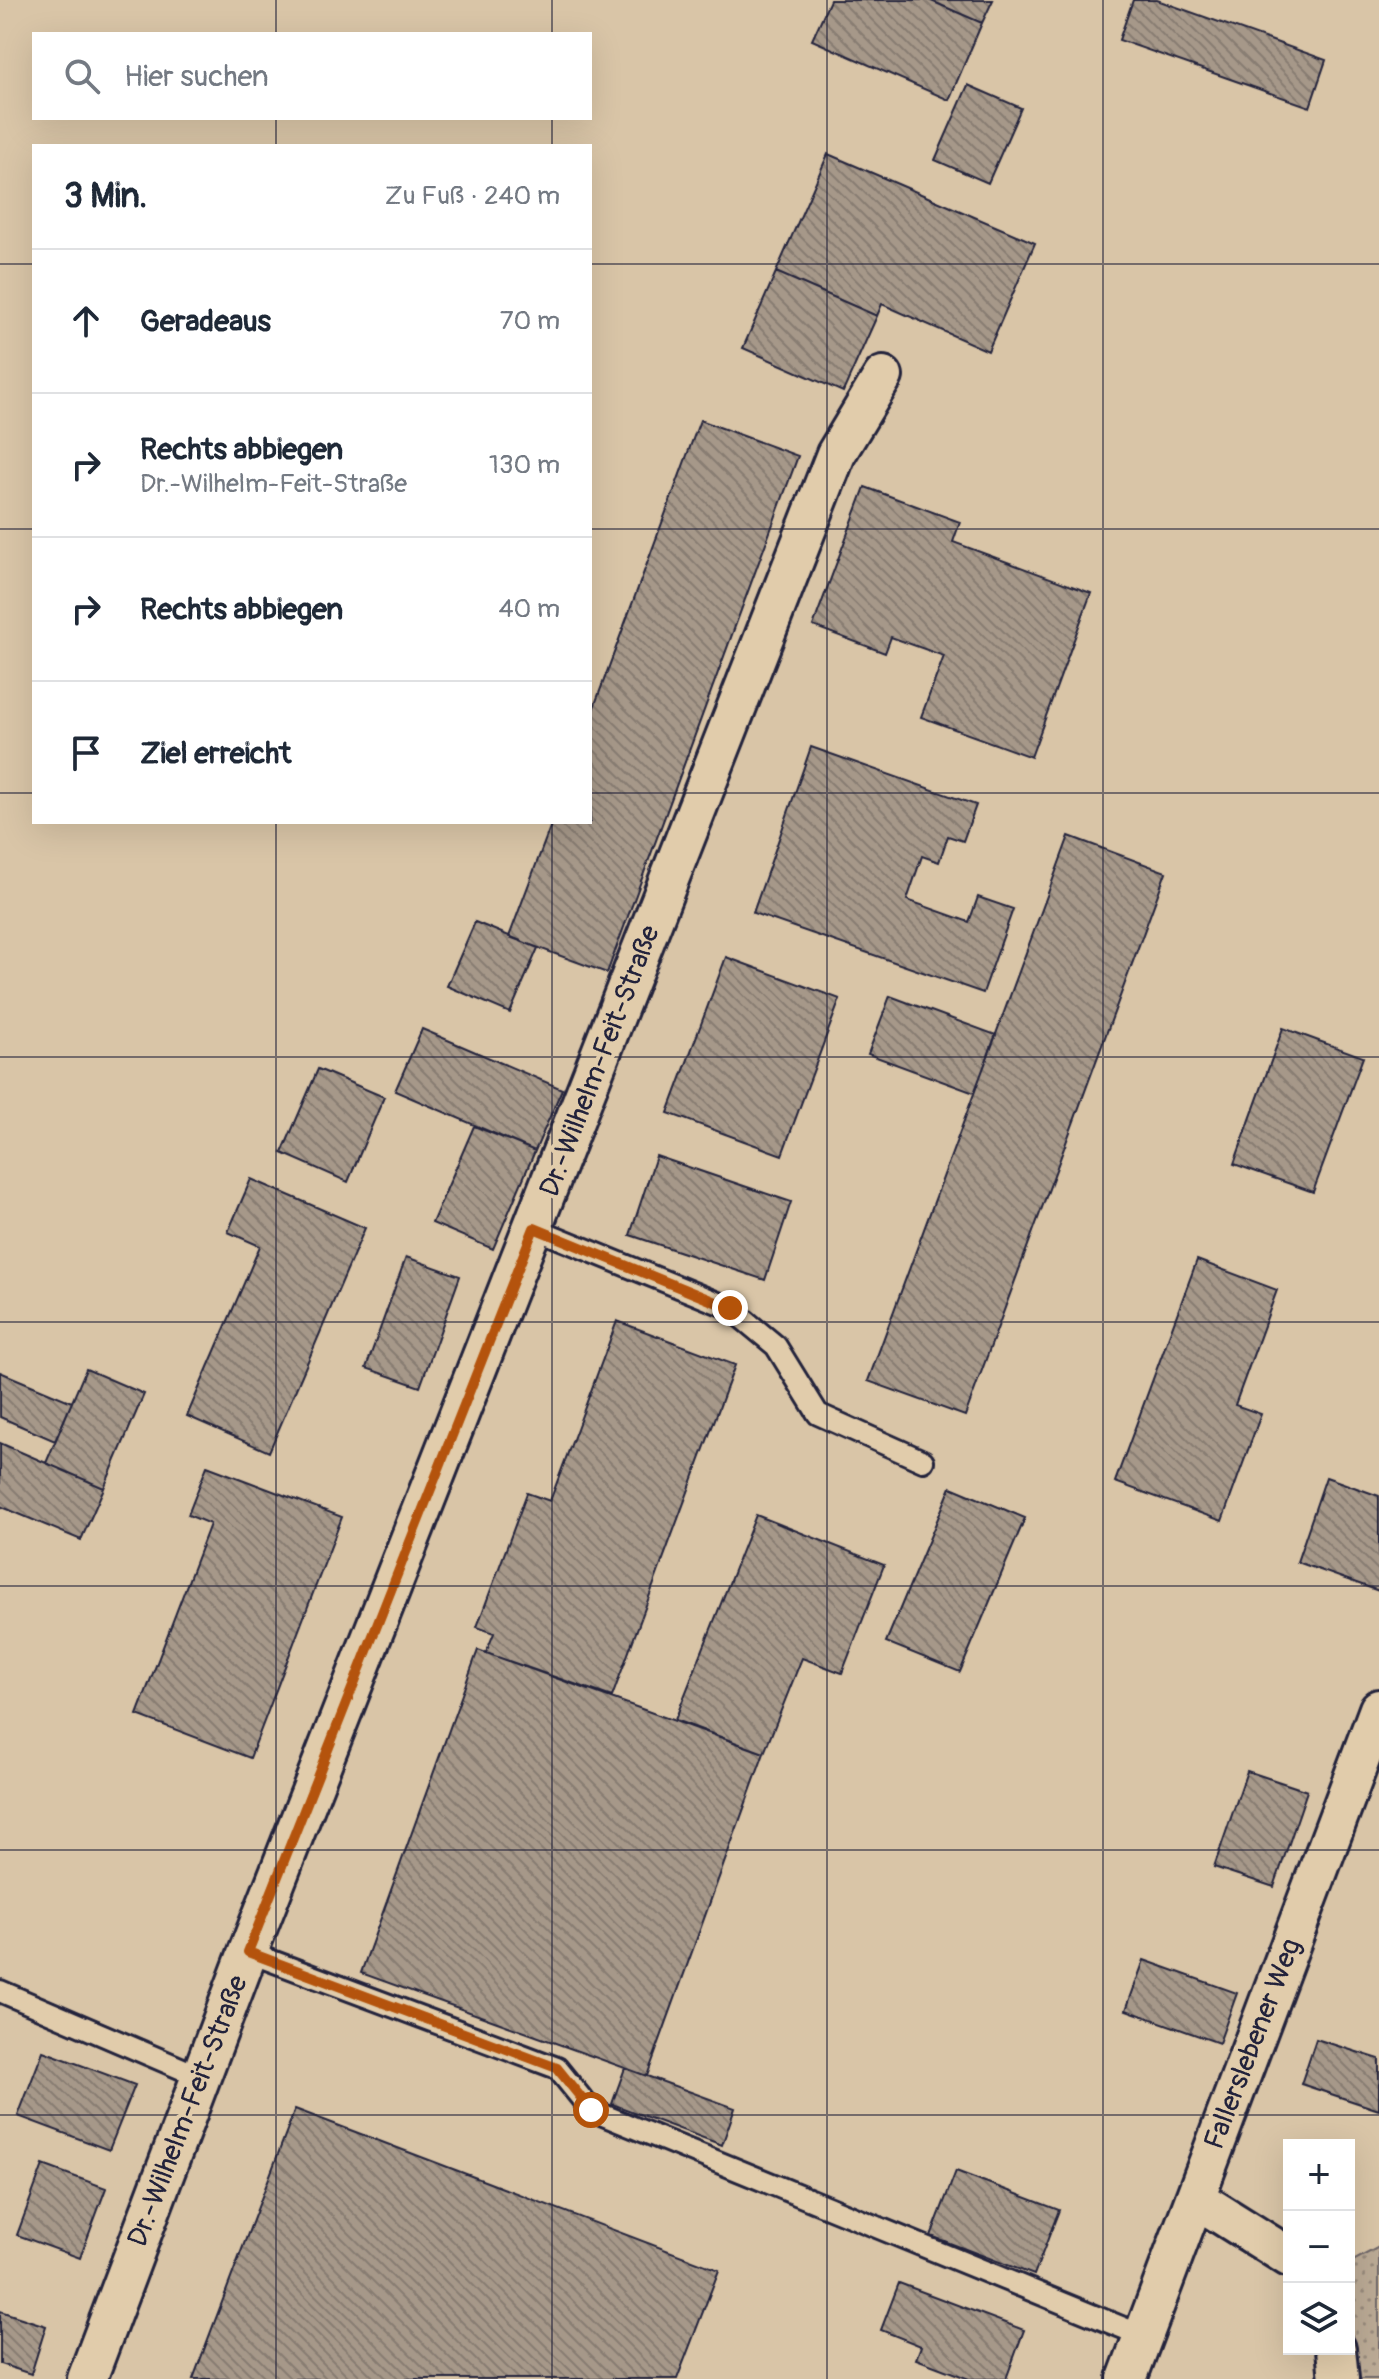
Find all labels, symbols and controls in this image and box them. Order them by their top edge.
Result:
search box [32,32,592,120]
icon: search [60,54,104,98]
text: Hier suchen [124,58,269,95]
text: 3 Min. [64,175,147,218]
text: Zu Fuß · 240 m [385,180,560,212]
icon: ahead [64,299,108,343]
text: Geradeaus [140,303,271,340]
text: 70 m [500,305,560,337]
text: Rechts abbiegen [140,431,343,468]
icon: right [64,443,108,487]
text: 130 m [489,449,560,481]
text: Dr.-Wilhelm-Feit-Straße [140,468,407,500]
icon: right [64,587,108,631]
text: Rechts abbiegen [140,591,343,628]
text: 40 m [498,593,560,625]
icon: arrive [64,731,108,775]
text: Ziel erreicht [140,735,291,772]
street label: Dr.-Wilhelm-Feit-Straße [532,920,668,1202]
route end [712,1290,748,1326]
street label: Fallerslebener Weg [1197,1934,1309,2154]
street label: Dr.-Wilhelm-Feit-Straße [120,1970,256,2252]
route start [573,2092,609,2128]
map controls [1283,2139,1355,2355]
button: + [1283,2139,1355,2211]
button: − [1283,2211,1355,2283]
button: layers [1283,2283,1355,2355]

